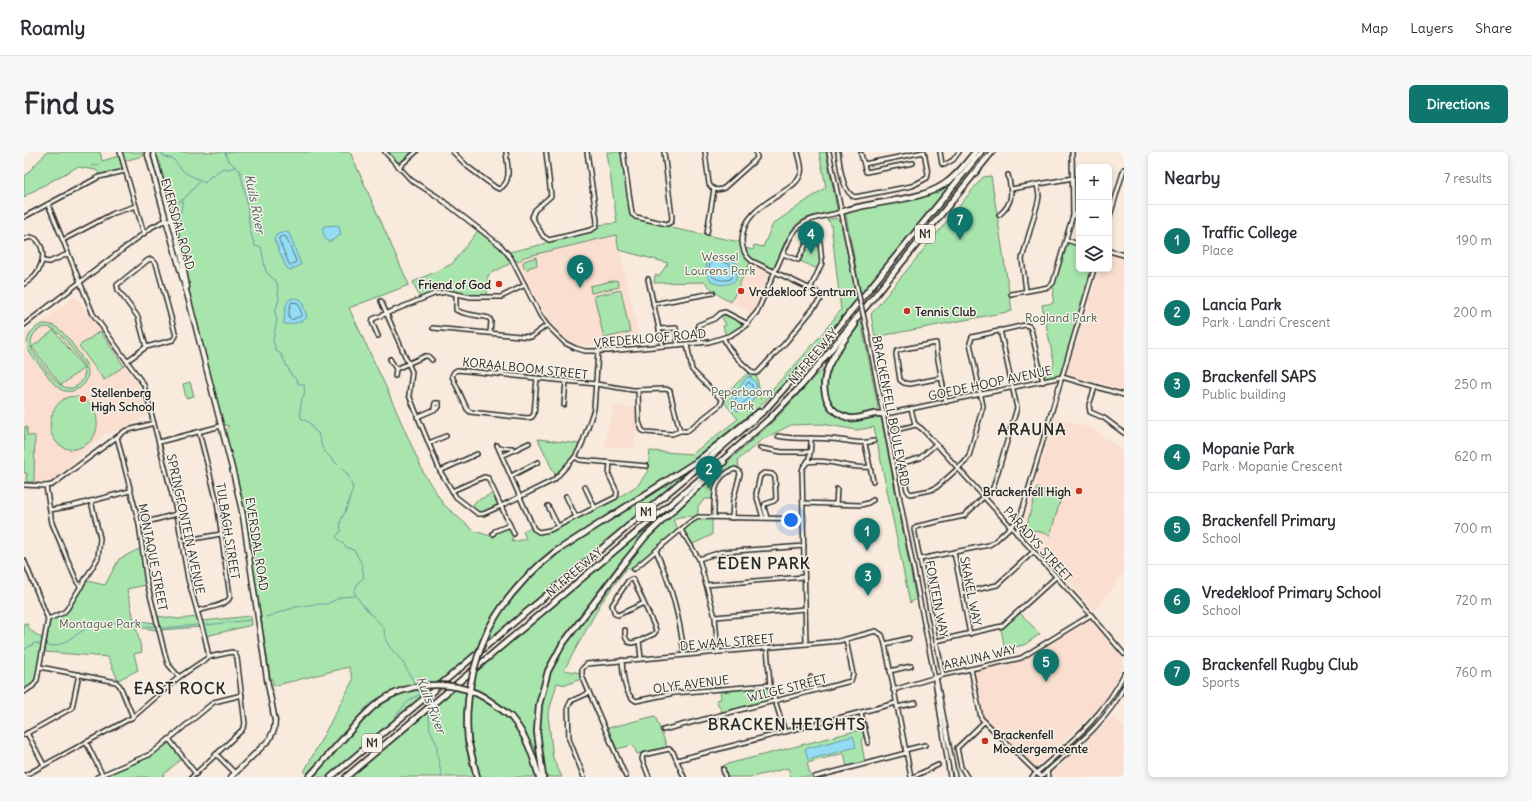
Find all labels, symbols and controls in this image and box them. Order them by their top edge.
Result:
text: Roamly [20,16,85,40]
text: Map [1361,19,1388,37]
text: Layers [1410,19,1453,37]
text: Share [1475,19,1512,37]
button: Directions [1409,85,1508,123]
text: Find us [24,86,115,122]
map controls [1076,164,1112,272]
button: + [1076,164,1112,200]
text: Nearby [1164,167,1220,189]
text: 7 results [1444,170,1492,187]
water label: Kuils River [241,173,269,237]
street label: EVERSDAL ROAD [158,176,198,272]
button: − [1076,200,1112,236]
pin: 7 [947,207,973,240]
pin: 4 [798,221,824,254]
text: Traffic College [1202,223,1297,242]
road number: N1 [915,225,935,243]
text: 1 [1174,232,1180,249]
text: 190 m [1456,232,1492,249]
button: layers [1076,236,1112,272]
text: Place [1202,242,1233,259]
park label: Wessel Lourens Park [684,249,756,278]
pin: 6 [567,255,593,288]
place label: Friend of God [418,277,491,292]
marker: Friend of God [494,279,504,289]
place label: Vredekloof Sentrum [749,284,857,299]
marker: Vredekloof Sentrum [736,286,746,296]
text: Lancia Park [1202,295,1281,314]
place label: Tennis Club [915,304,976,319]
text: 2 [1173,304,1181,321]
text: 200 m [1453,304,1492,321]
marker: Tennis Club [902,306,912,316]
park label: Rogland Park [1025,310,1097,325]
text: Park · Landri Crescent [1202,314,1330,331]
street label: N1 FREEWAY [785,325,841,387]
street label: VREDEKLOOF ROAD [593,326,707,350]
street label: BRACKENFELL BOULEVARD [869,334,913,488]
street label: KORAALBOOM STREET [462,354,588,382]
street label: GOEDE HOOP AVENUE [927,363,1053,403]
text: Brackenfell SAPS [1202,367,1316,386]
text: 3 [1173,376,1181,393]
text: 250 m [1454,376,1492,393]
park label: Peperboom Park [711,384,774,413]
place label: Stellenberg High School [91,385,155,415]
text: Public building [1202,386,1286,403]
marker: Stellenberg High School [78,394,88,404]
district label: ARAUNA [998,419,1066,439]
text: Mopanie Park [1202,439,1294,458]
text: 4 [1173,448,1181,465]
text: 620 m [1454,448,1492,465]
street label: SPRINGFONTEIN AVENUE [164,452,208,596]
pin: 2 [696,456,722,489]
text: Park · Mopanie Crescent [1202,458,1343,475]
street label: TULBAGH STREET [213,482,243,580]
place label: Brackenfell High [983,484,1071,500]
marker: Brackenfell High [1074,486,1084,496]
street label: EVERSDAL ROAD [242,496,272,592]
street label: MONTAQUE STREET [135,502,171,612]
road number: N1 [636,503,656,521]
street label: PARADYS STREET [1001,504,1075,584]
your location [781,510,801,530]
text: Brackenfell Primary [1202,511,1336,530]
pin: 1 [854,518,880,551]
text: 5 [1173,520,1181,537]
text: 700 m [1454,520,1492,537]
text: School [1202,530,1241,547]
street label: N1 FREEWAY [543,544,605,600]
district label: EDEN PARK [717,553,811,573]
street label: SKAKEL WAY [957,555,985,627]
street label: FONTEIN WAY [922,559,952,639]
pin: 3 [855,563,881,596]
text: Vredekloof Primary School [1202,583,1381,602]
text: 6 [1173,592,1181,609]
text: 720 m [1455,592,1492,609]
text: School [1202,602,1241,619]
park label: Montague Park [59,616,141,631]
street label: DE WAAL STREET [679,630,775,654]
street label: ARAUNA WAY [942,641,1018,673]
pin: 5 [1033,649,1059,682]
text: Brackenfell Rugby Club [1202,655,1358,674]
text: 7 [1174,664,1180,681]
text: 760 m [1455,664,1492,681]
street label: WILGE STREET [746,671,828,705]
street label: OLYF AVENUE [652,672,730,696]
water label: Kuils River [412,674,450,738]
text: Sports [1202,674,1240,691]
district label: EAST ROCK [134,678,226,698]
district label: BRACKEN HEIGHTS [708,714,866,734]
place label: Brackenfell Moedergemeente [993,727,1088,757]
road number: N1 [362,734,382,752]
marker: Brackenfell Moedergemeente [980,736,990,746]

